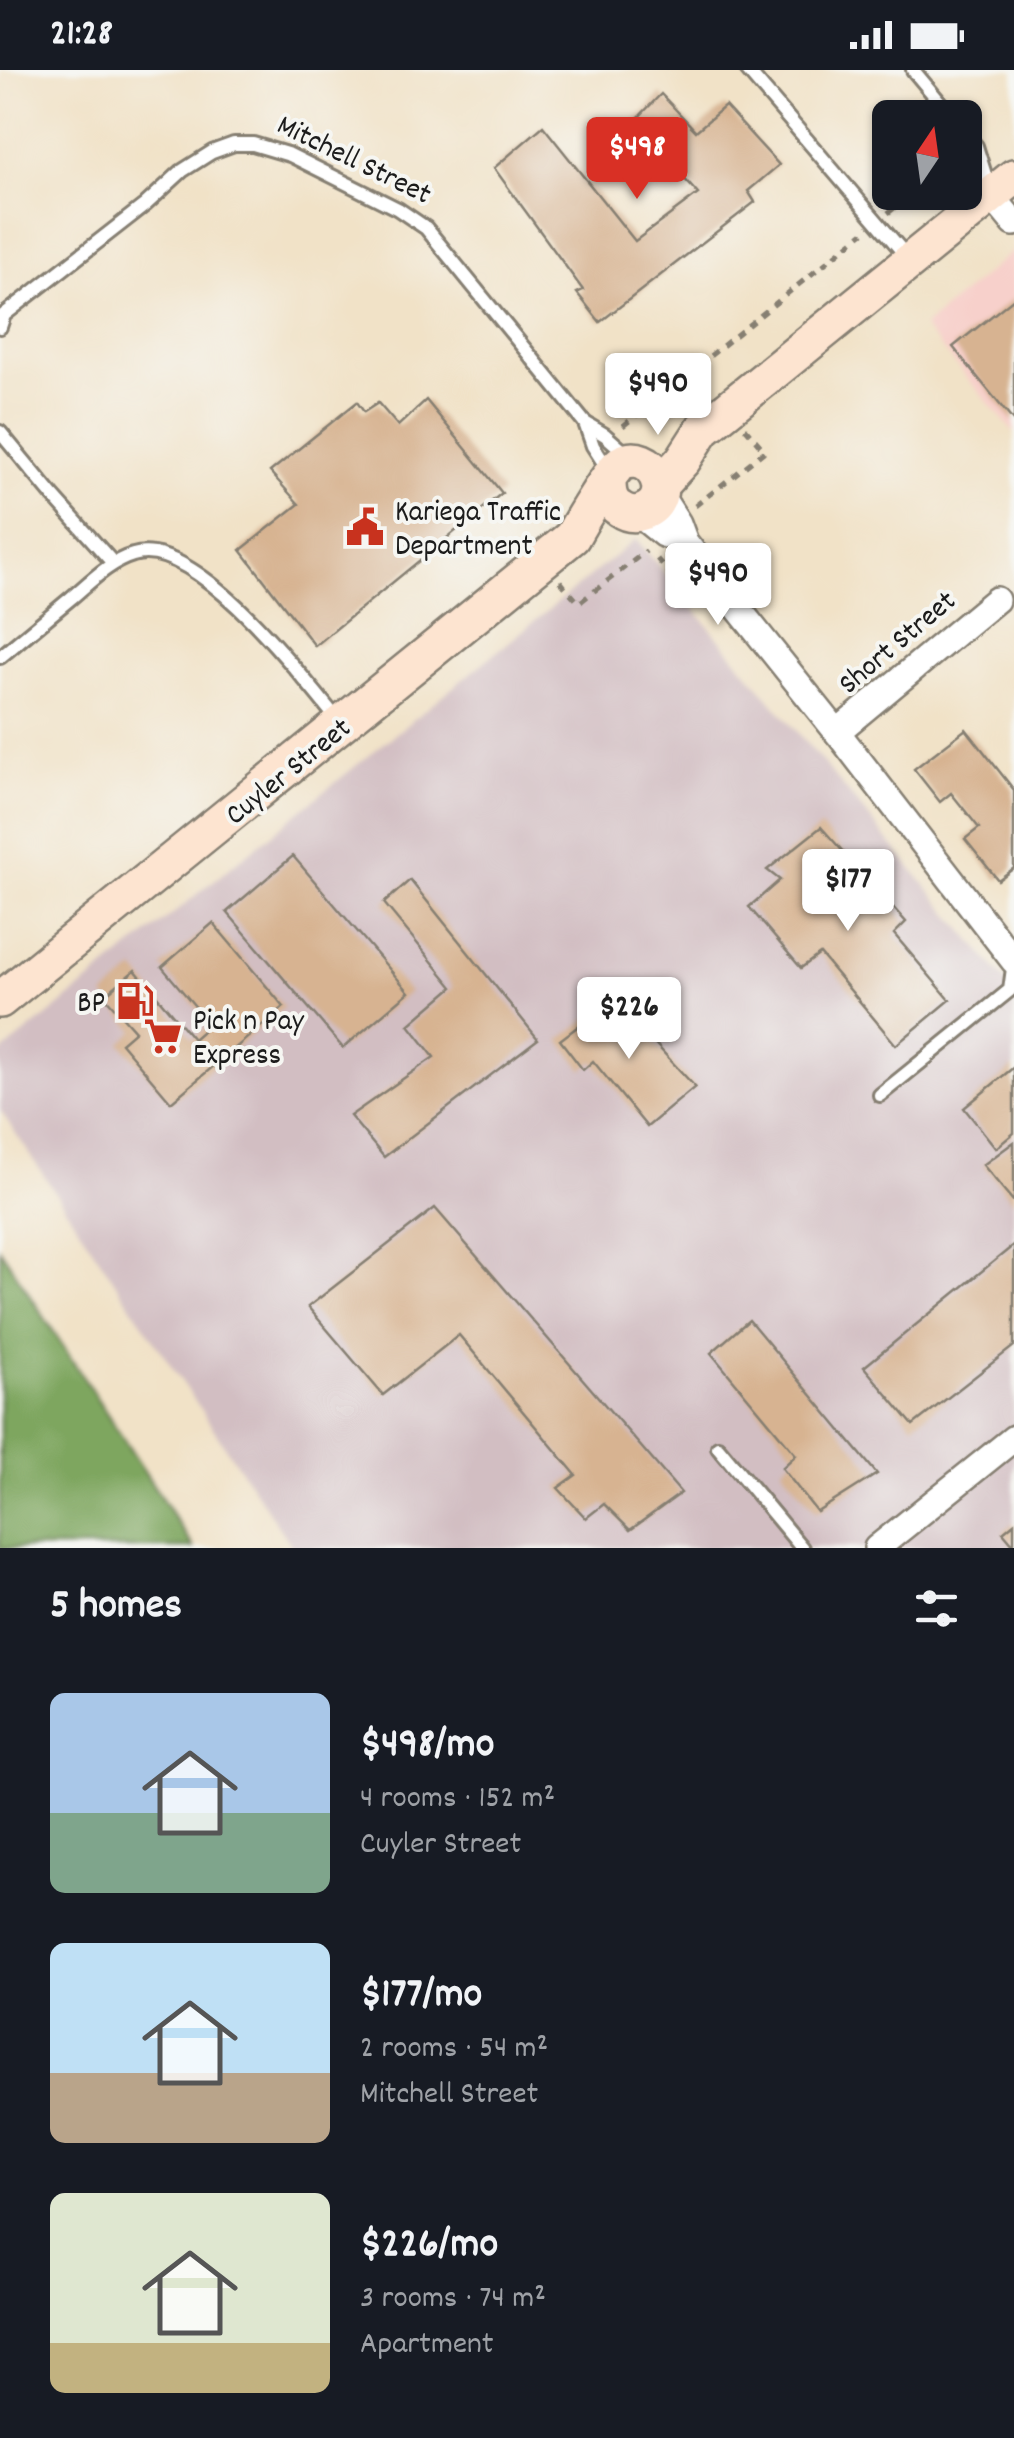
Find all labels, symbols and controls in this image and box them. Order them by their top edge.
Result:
text: 21:28 [50,8,113,63]
north arrow [872,100,982,210]
map controls [872,100,982,210]
street label: Mitchell Street [268,106,438,218]
pin: $498 [578,117,696,202]
text: $498 [609,126,666,172]
pin: $490 [599,353,717,438]
text: $490 [627,362,689,408]
place label: Kariega Traffic Department [395,493,561,570]
public building icon: Kariega Traffic Department [344,506,386,548]
pin: $490 [659,543,777,628]
text: $490 [687,552,749,598]
street label: Short Street [831,582,967,707]
street label: Cuyler Street [218,709,362,838]
pin: $177 [789,849,907,934]
text: $177 [824,858,872,904]
pin: $226 [570,977,688,1062]
fuel station icon: BP [114,980,156,1022]
place label: BP [77,984,105,1027]
text: $226 [599,986,659,1032]
place label: Pick n Pay Express [193,1002,305,1079]
supermarket icon: Pick n Pay Express [142,1015,184,1057]
text: 5 homes [50,1578,182,1638]
icon: filters [909,1581,964,1636]
text: $498/mo [360,1717,494,1777]
icon: home [130,1733,250,1853]
text: 4 rooms · 152 m² [360,1777,555,1823]
text: Cuyler Street [360,1823,521,1869]
text: $177/mo [360,1967,482,2027]
icon: home [130,1983,250,2103]
text: 2 rooms · 54 m² [360,2027,548,2073]
text: Mitchell Street [360,2073,538,2119]
text: $226/mo [360,2217,498,2277]
icon: home [130,2233,250,2353]
text: 3 rooms · 74 m² [360,2277,546,2323]
text: Apartment [360,2323,494,2369]

